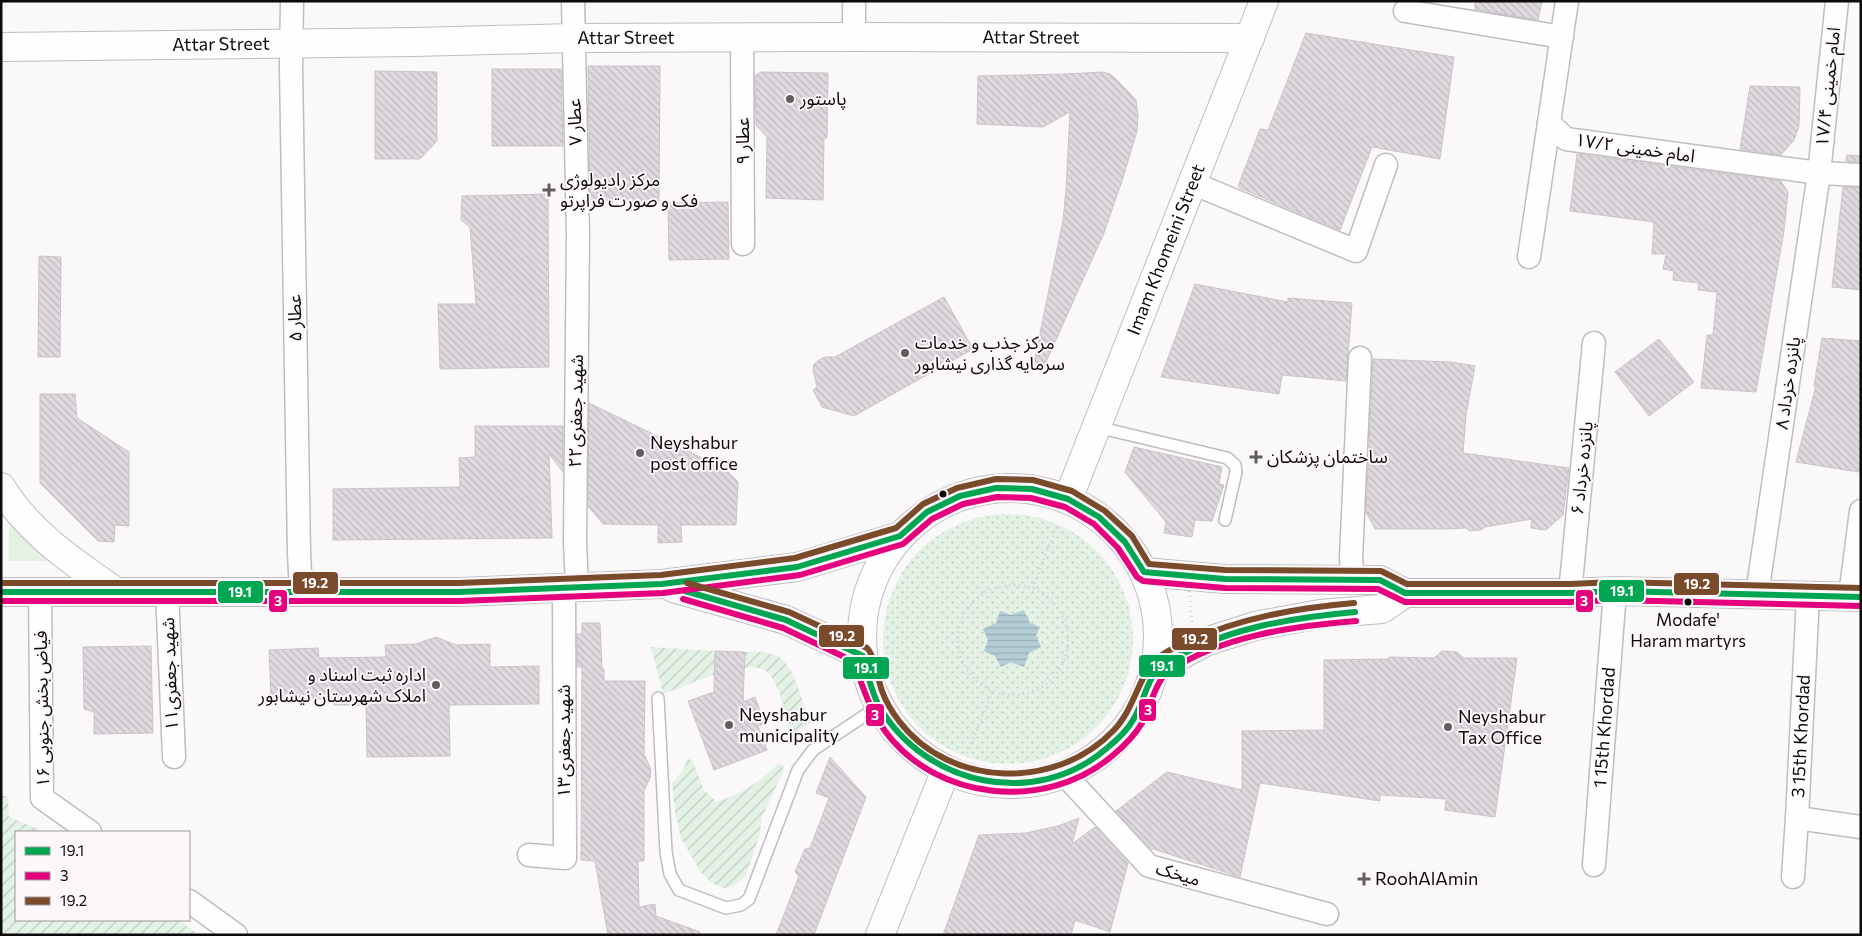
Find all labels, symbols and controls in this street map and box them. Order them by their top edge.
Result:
street label: Attar Street [982,25,1080,48]
street label: Attar Street [577,26,675,48]
street label: امام خمینی ۱۷/۴ [1810,26,1848,148]
street label: Attar Street [172,32,270,55]
place label: پاستور [799,87,847,110]
marker: پاستور [784,93,796,105]
street label: عطار ۷ [562,98,587,146]
street label: عطار ۹ [731,117,754,165]
street label: امام خمینی ۱۷/۲ [1573,128,1696,170]
street label: Imam Khomeini Street [1122,161,1209,338]
place label: مرکز رادیولوژی فک و صورت فراپرتو [560,168,698,212]
marker: مرکز رادیولوژی فک و صورت فراپرتو [542,183,556,197]
street label: عطار ۵ [283,294,306,342]
place label: مرکز جذب و خدمات سرمایه گذاری نیشابور [914,331,1065,375]
street label: پانزده خرداد ۸ [1770,335,1806,431]
marker: مرکز جذب و خدمات سرمایه گذاری نیشابور [899,347,911,359]
street label: شهید جعفری۲۲ [563,354,588,468]
street label: پانزده خرداد ۶ [1565,420,1598,516]
place label: Neyshabur post office [650,431,738,474]
place label: ساختمان پزشکان [1267,445,1388,468]
marker: Neyshabur post office [634,447,646,459]
marker: ساختمان پزشکان [1249,450,1263,464]
unlabelled marker [938,489,948,499]
line badge: 19.2 [292,571,339,595]
line badge: 19.2 [1673,572,1720,596]
text: 19.2 [302,574,328,591]
text: 19.2 [1684,575,1710,592]
line badge: 19.1 [1598,579,1645,603]
line badge: 19.1 [217,580,264,604]
text: 19.1 [1610,582,1634,599]
text: 19.1 [228,583,252,600]
line badge: 3 [268,589,288,613]
line badge: 3 [1575,589,1594,613]
text: 3 [274,592,282,609]
text: 3 [1580,592,1588,609]
marker: Modafe' Haram martyrs [1683,597,1693,607]
place label: Modafe' Haram martyrs [1630,609,1746,651]
street label: شهید جعفری۱۱ [156,617,183,731]
line badge: 19.2 [818,624,865,648]
text: 19.2 [829,627,855,644]
line badge: 19.2 [1171,627,1218,651]
street label: فیاض بخش جنوبی ۱۶ [29,630,54,788]
text: 19.2 [1182,630,1208,647]
line badge: 19.1 [1138,654,1186,678]
line badge: 19.1 [842,656,890,680]
text: 19.1 [1150,657,1174,674]
text: 19.1 [854,659,878,676]
place label: اداره ثبت اسناد و املاک شهرستان نیشابور [258,663,426,707]
street label: 1 15th Khordad [1588,666,1619,788]
street label: 3 15th Khordad [1786,674,1814,798]
marker: اداره ثبت اسناد و املاک شهرستان نیشابور [430,679,442,691]
street label: شهید جعفری۱۳ [552,684,575,798]
line badge: 3 [1138,698,1157,722]
text: 3 [1144,701,1152,718]
place label: Neyshabur municipality [739,703,839,746]
line badge: 3 [865,703,885,727]
place label: Neyshabur Tax Office [1458,705,1546,748]
text: 3 [871,706,879,723]
marker: Neyshabur municipality [723,719,735,731]
marker: Neyshabur Tax Office [1442,721,1454,733]
legend [15,831,190,921]
text: 19.1 [60,841,84,859]
street label: میخک [1154,856,1203,890]
text: 3 [60,866,69,884]
place label: RoohAlAmin [1375,867,1478,889]
marker: RoohAlAmin [1357,872,1371,886]
text: 19.2 [60,891,87,909]

